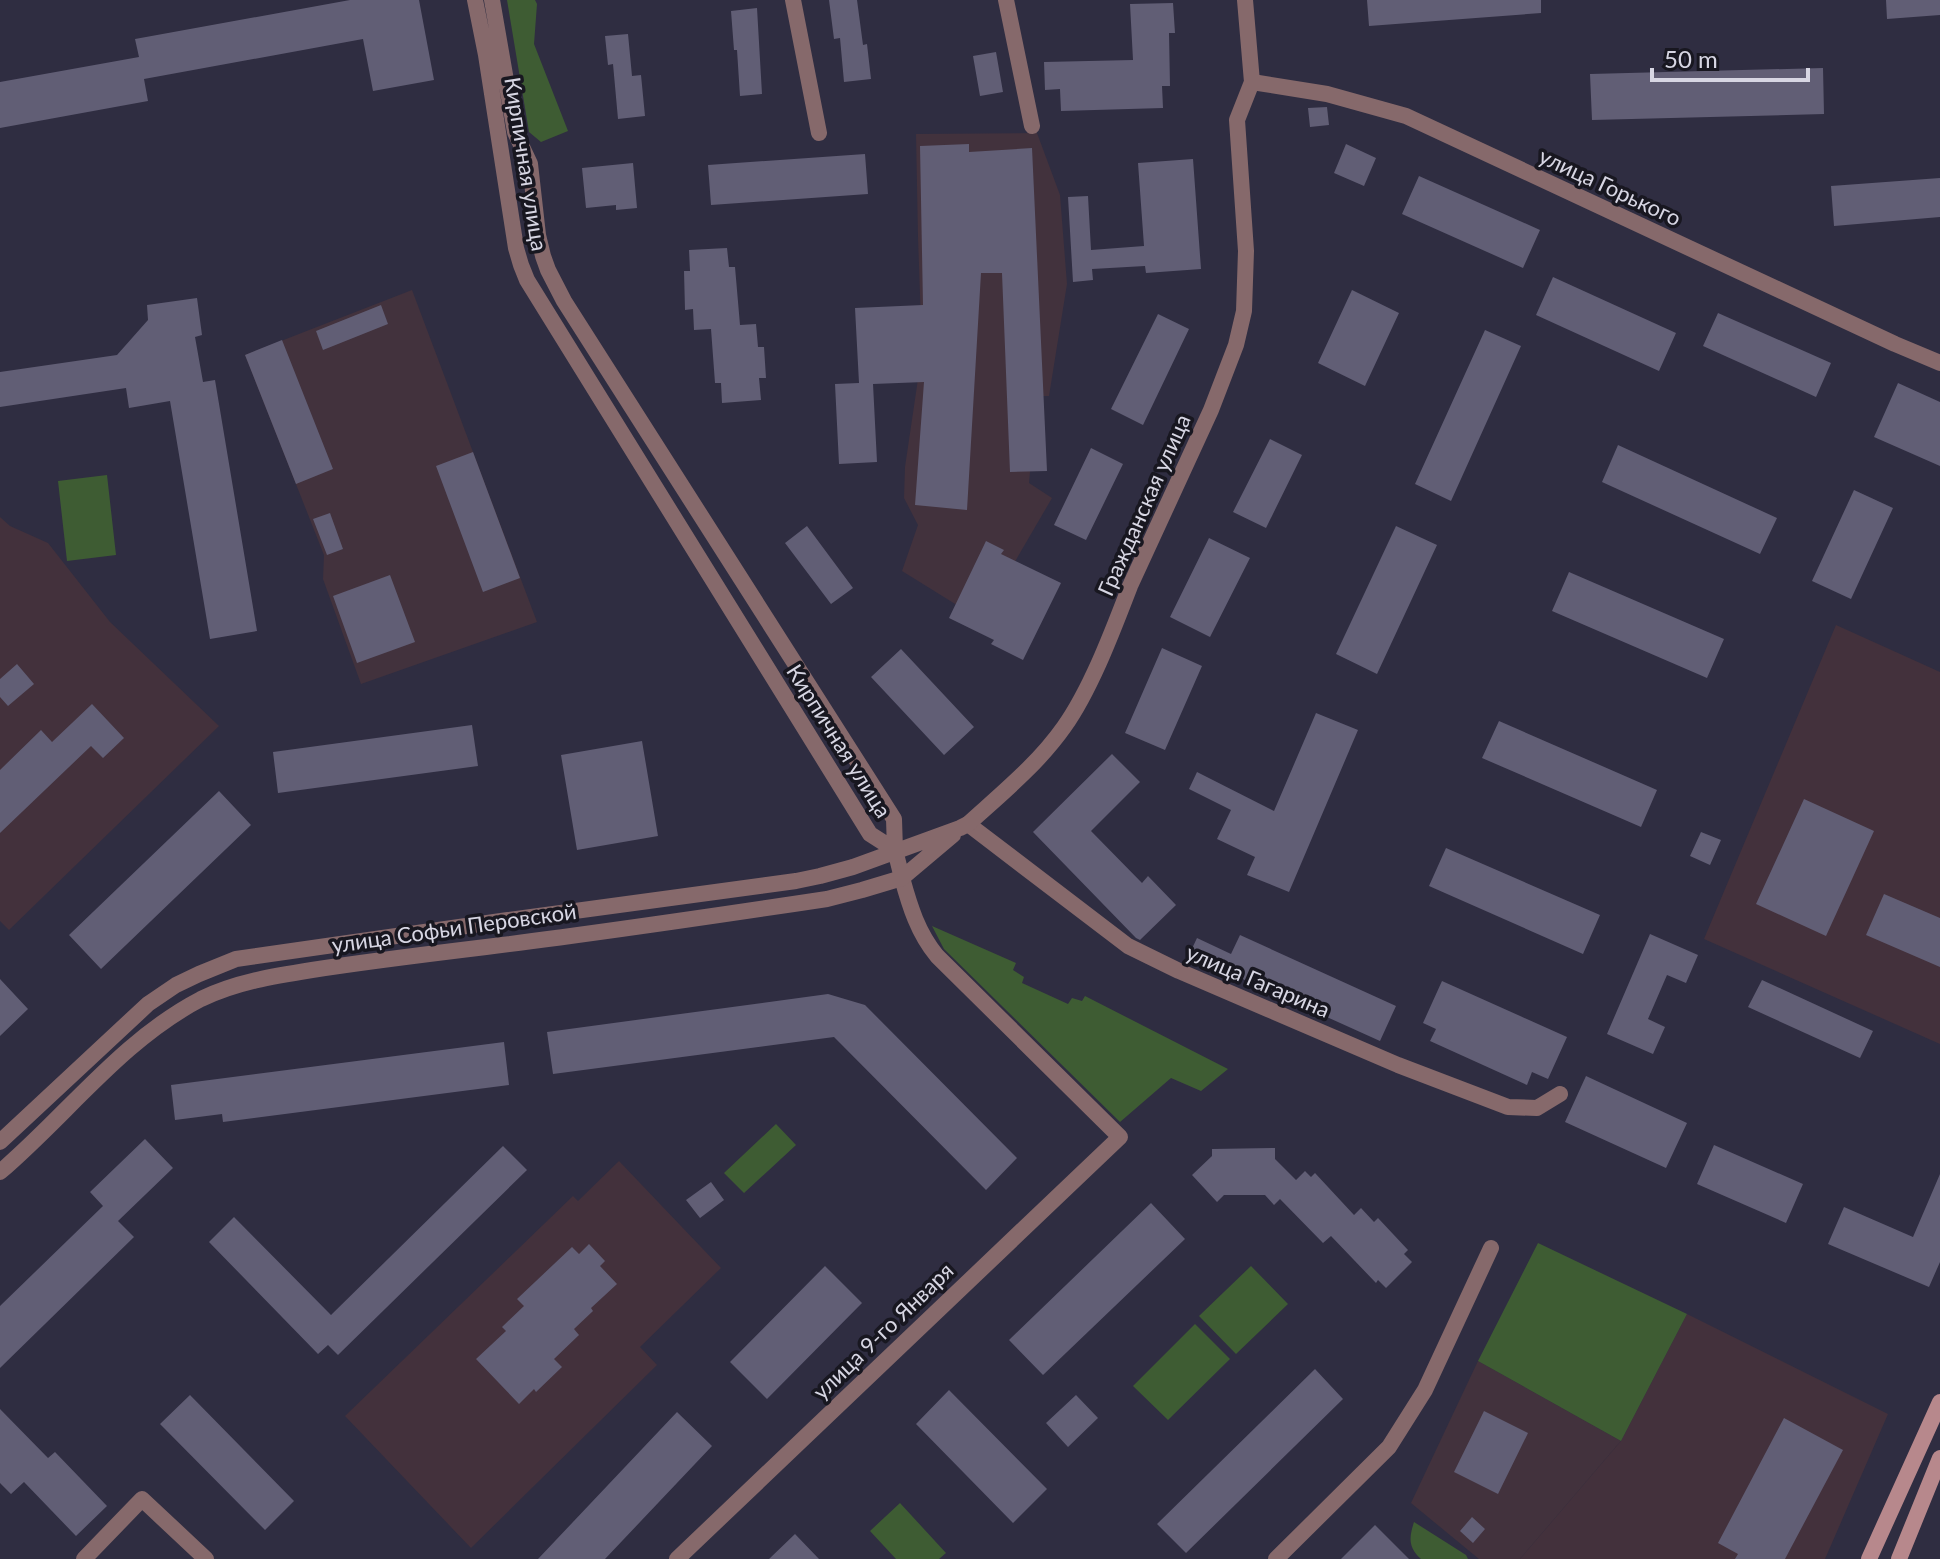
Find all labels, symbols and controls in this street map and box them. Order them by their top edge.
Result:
scale bar [1652,32,1808,82]
text: 50 m [1664,44,1718,73]
street label: Кирпичная улица [499,75,554,253]
street label: улица Горького [1535,142,1685,231]
street label: Гражданская улица [1091,410,1196,600]
street label: Кирпичная улица [781,659,897,822]
street label: улица Софьи Перовской [330,897,578,958]
street label: улица Гагарина [1182,938,1334,1023]
street label: улица 9-го Января [807,1257,959,1405]

